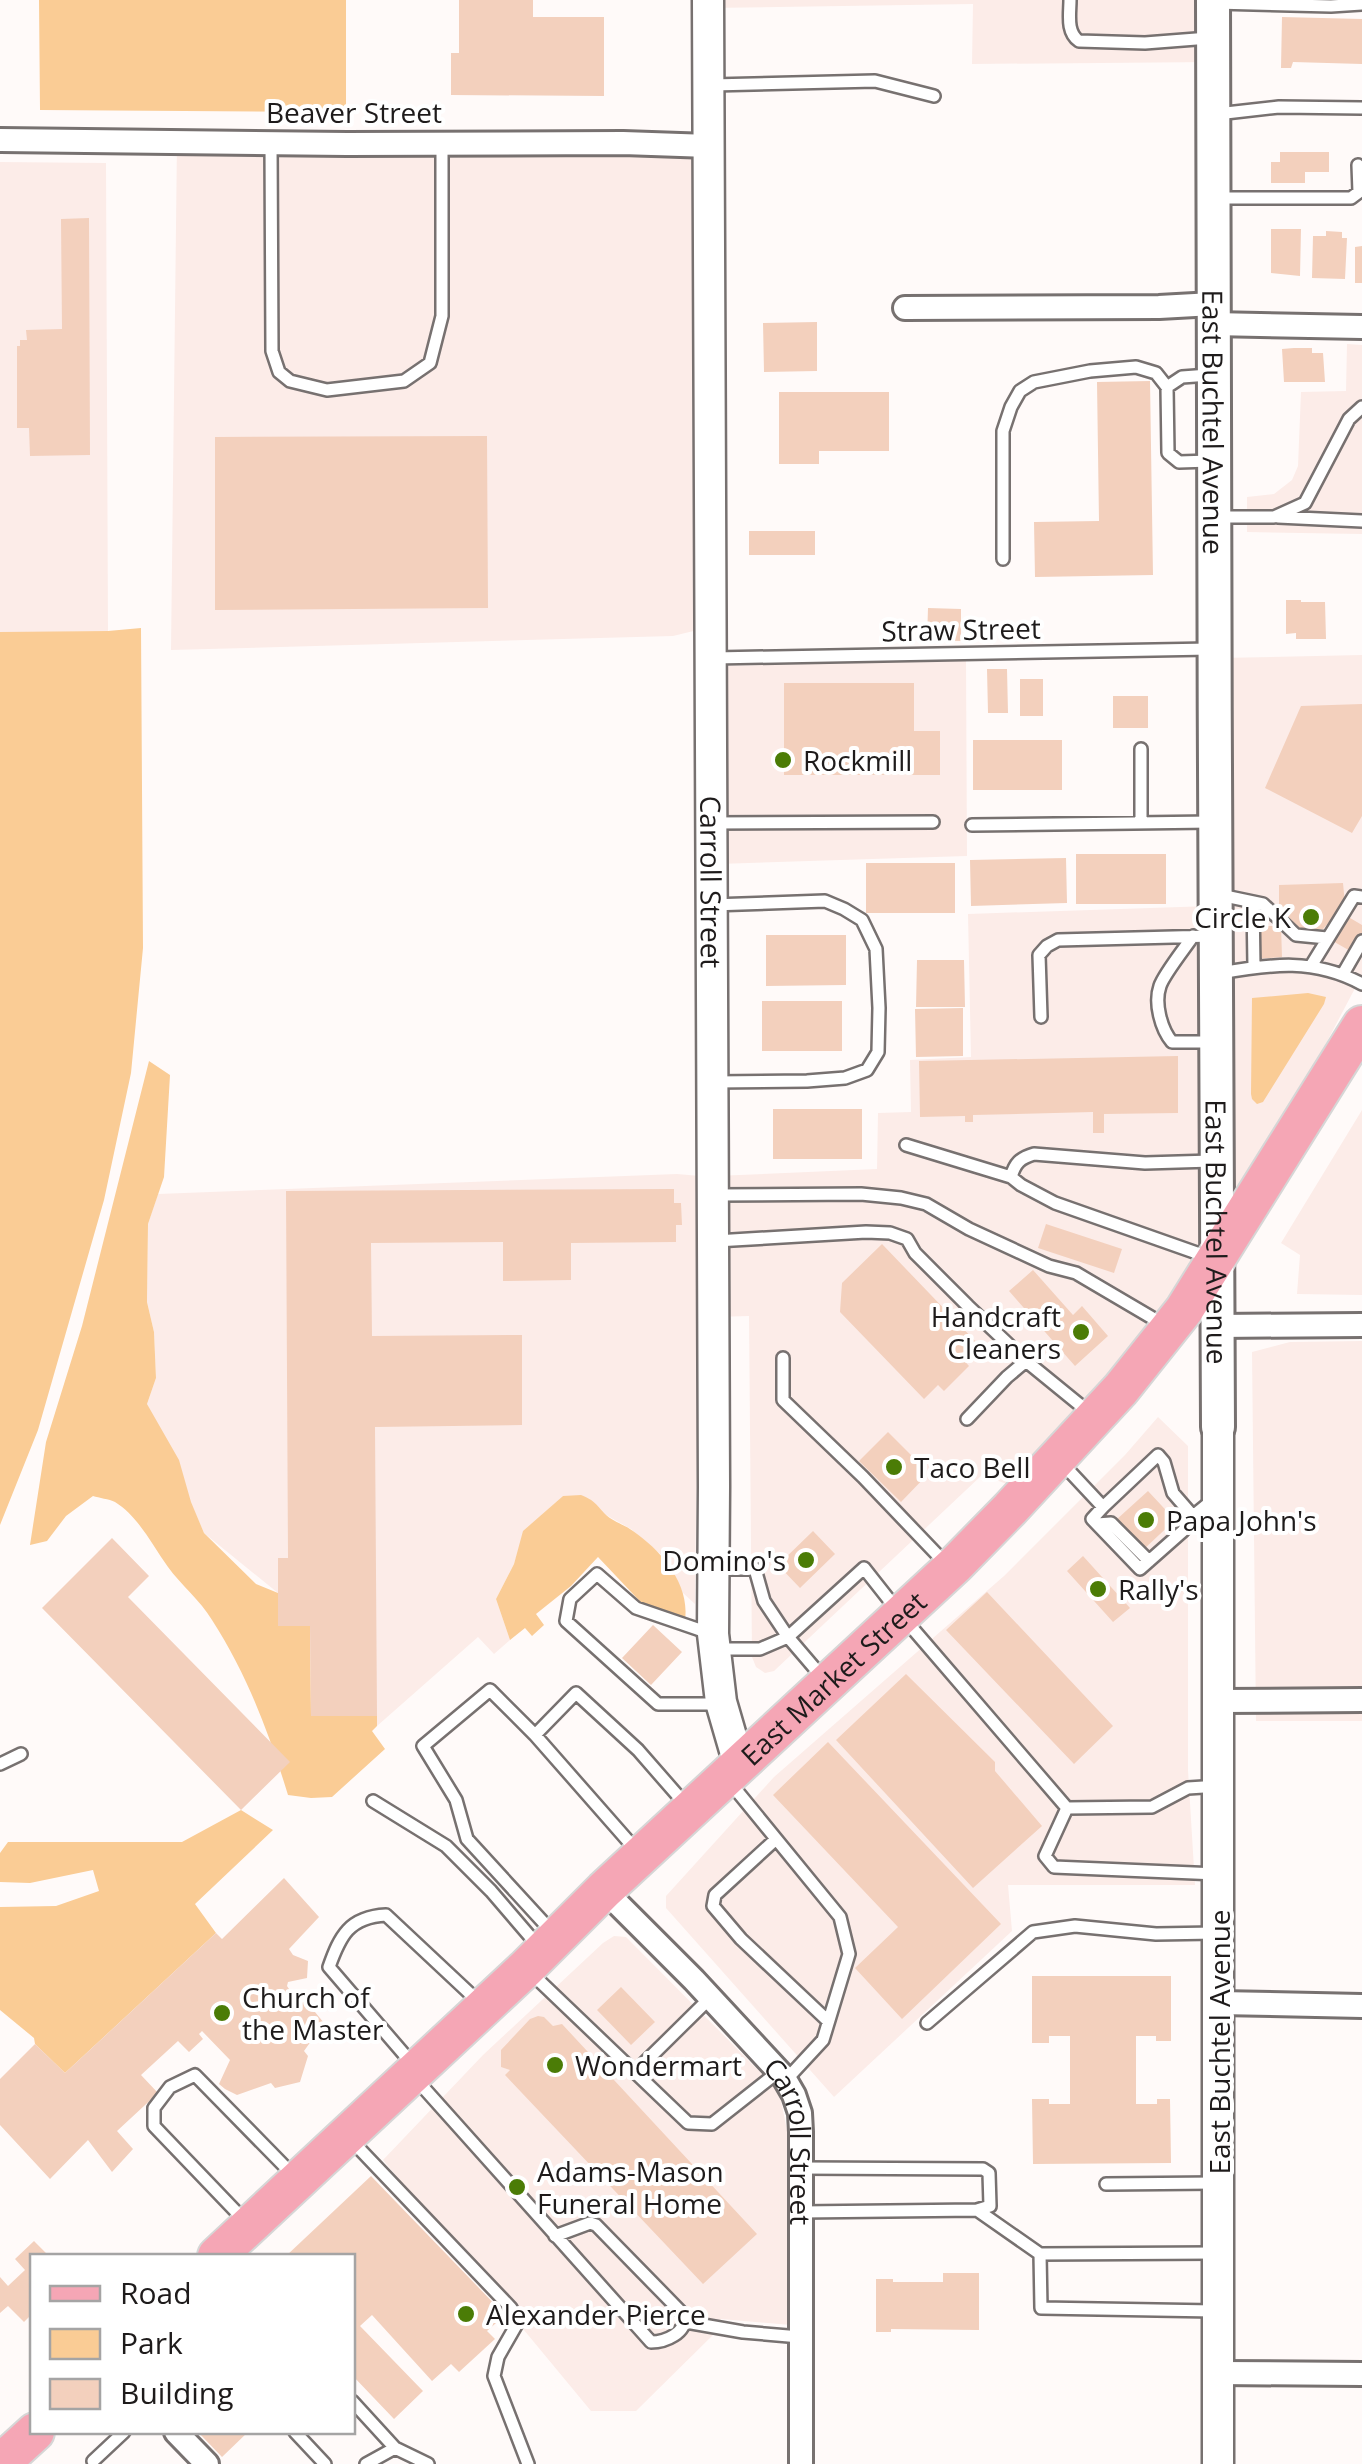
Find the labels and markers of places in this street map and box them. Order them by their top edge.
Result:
place label: Rockmill [803,741,912,779]
marker: Rockmill [772,749,794,771]
place label: Circle K [1194,898,1292,936]
marker: Circle K [1300,906,1322,928]
place label: Handcraft Cleaners [931,1297,1061,1367]
marker: Handcraft Cleaners [1070,1321,1092,1343]
place label: Taco Bell [914,1448,1030,1486]
marker: Taco Bell [883,1456,905,1478]
place label: Papa John's [1166,1501,1317,1539]
marker: Papa John's [1135,1509,1157,1531]
place label: Domino's [662,1541,786,1579]
marker: Domino's [795,1549,817,1571]
place label: Rally's [1118,1570,1199,1608]
marker: Rally's [1087,1578,1109,1600]
place label: Church of the Master [242,1978,384,2048]
marker: Church of the Master [211,2002,233,2024]
place label: Wondermart [575,2046,742,2084]
marker: Wondermart [544,2054,566,2076]
place label: Adams-Mason Funeral Home [537,2152,724,2222]
marker: Adams-Mason Funeral Home [506,2176,528,2198]
place label: Alexander Pierce [486,2295,706,2333]
marker: Alexander Pierce [455,2303,477,2325]

